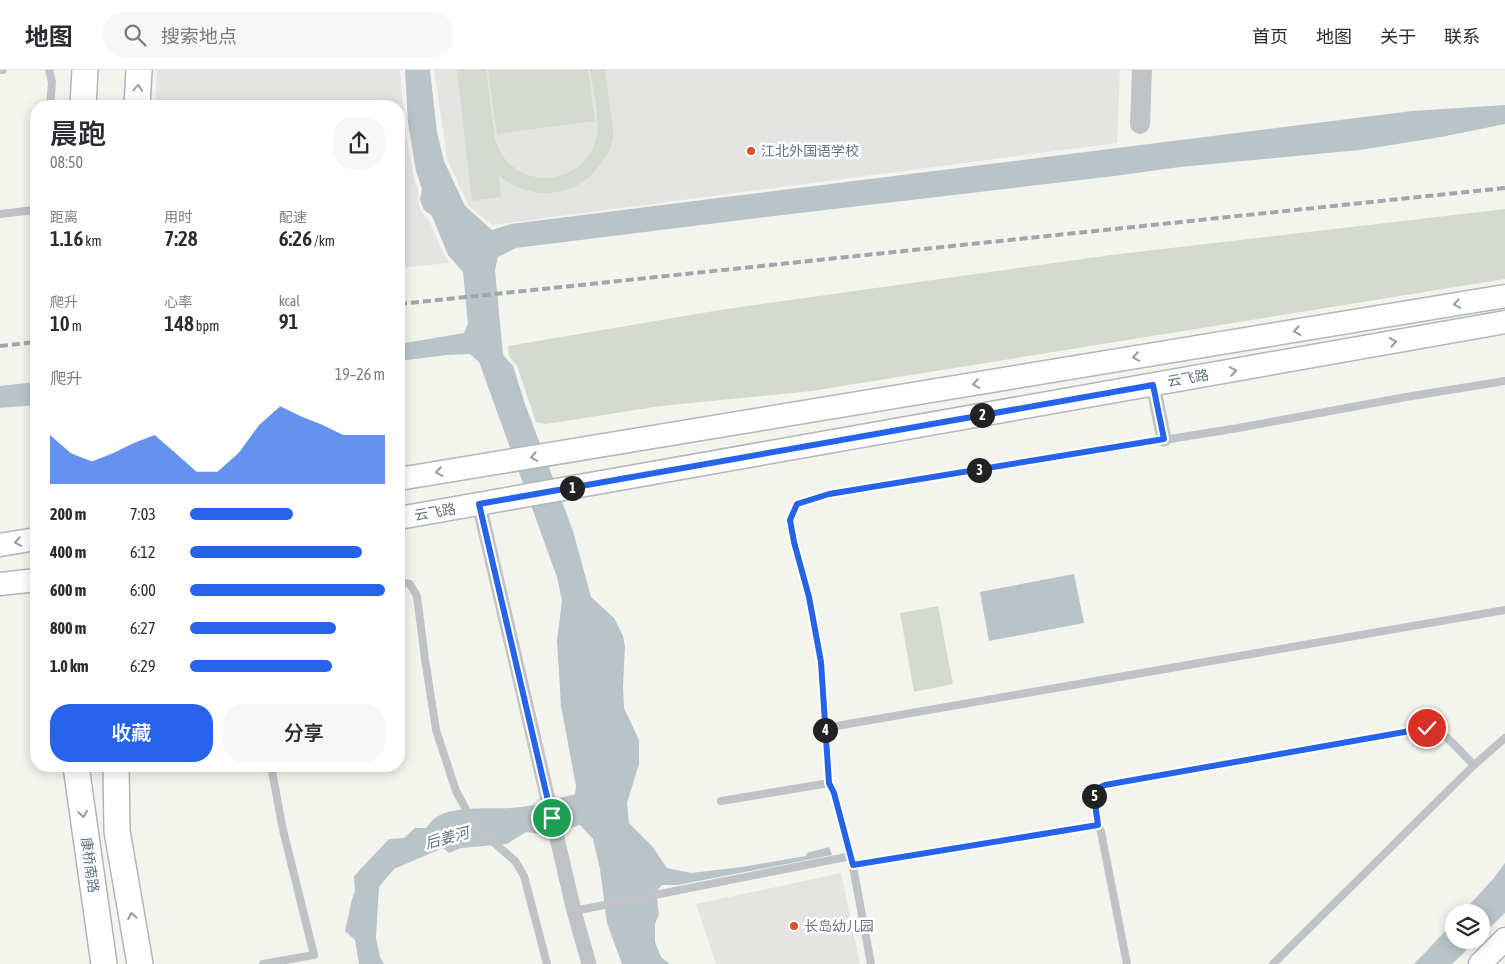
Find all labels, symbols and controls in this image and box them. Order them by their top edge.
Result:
search box [103,12,453,57]
icon: search [121,21,149,49]
text: 地图 [25,23,73,50]
text: 搜索地点 [161,25,237,47]
text: 首页 [1252,26,1288,47]
text: 地图 [1316,26,1352,47]
text: 关于 [1380,26,1416,47]
text: 联系 [1444,26,1480,47]
one-way arrow [132,84,143,92]
button: share [333,117,385,169]
text: 晨跑 [50,118,106,150]
place label: 江北外国语学校 [761,143,859,159]
marker: 江北外国语学校 [745,145,757,157]
text: 08:50 [50,153,83,171]
text: 距离 [50,209,78,225]
text: 用时 [164,209,192,225]
text: 配速 [279,209,307,225]
text: 1.16 [50,226,83,250]
text: 7:28 [164,226,198,250]
text: 6:26 [279,226,312,250]
text: km [83,233,102,249]
text: /km [312,233,335,249]
text: kcal [279,293,300,309]
text: 爬升 [50,294,78,310]
text: 心率 [164,294,192,310]
one-way arrow [1453,299,1461,309]
text: 91 [279,309,298,333]
text: 10 [50,311,70,335]
text: 148 [164,311,194,335]
text: m [70,318,82,334]
text: bpm [194,318,219,334]
one-way arrow [1292,325,1301,335]
one-way arrow [1389,338,1397,348]
one-way arrow [1132,352,1141,362]
text: 19–26 m [335,365,385,383]
street label: 云飞路 [1166,366,1210,390]
one-way arrow [1229,366,1237,376]
text: 爬升 [50,369,82,387]
one-way arrow [972,378,980,388]
pin: 2 [970,402,994,428]
text: 2 [979,407,986,423]
one-way arrow [530,451,538,461]
pin: 3 [966,458,992,482]
text: 3 [976,462,983,478]
one-way arrow [435,467,443,477]
pin: 1 [560,476,584,500]
text: 1 [569,480,576,496]
street label: 云飞路 [413,500,457,524]
text: 200 m [50,505,86,523]
text: 7:03 [130,505,156,523]
one-way arrow [14,537,22,547]
text: 400 m [50,543,86,561]
text: 6:12 [130,543,155,561]
text: 600 m [50,581,86,599]
text: 6:00 [130,581,156,599]
text: 800 m [50,619,86,637]
text: 6:27 [130,619,155,637]
text: 1.0 km [50,657,89,675]
text: 6:29 [130,657,155,675]
button: 收藏 [50,704,213,762]
button: 分享 [223,704,385,762]
pin [1406,707,1448,749]
icon: check [1413,714,1441,742]
pin: 4 [812,718,838,742]
text: 4 [822,722,829,738]
pin: 5 [1082,784,1106,808]
text: 5 [1091,788,1098,804]
pin [531,797,573,839]
icon: arrive [538,804,566,832]
one-way arrow [77,810,87,819]
water label: 后姜河 [423,823,474,852]
street label: 康桥南路 [78,836,102,894]
map controls [1445,904,1490,949]
button: layers [1445,904,1490,949]
one-way arrow [127,912,137,920]
place label: 长岛幼儿园 [804,918,874,934]
marker: 长岛幼儿园 [788,920,800,932]

